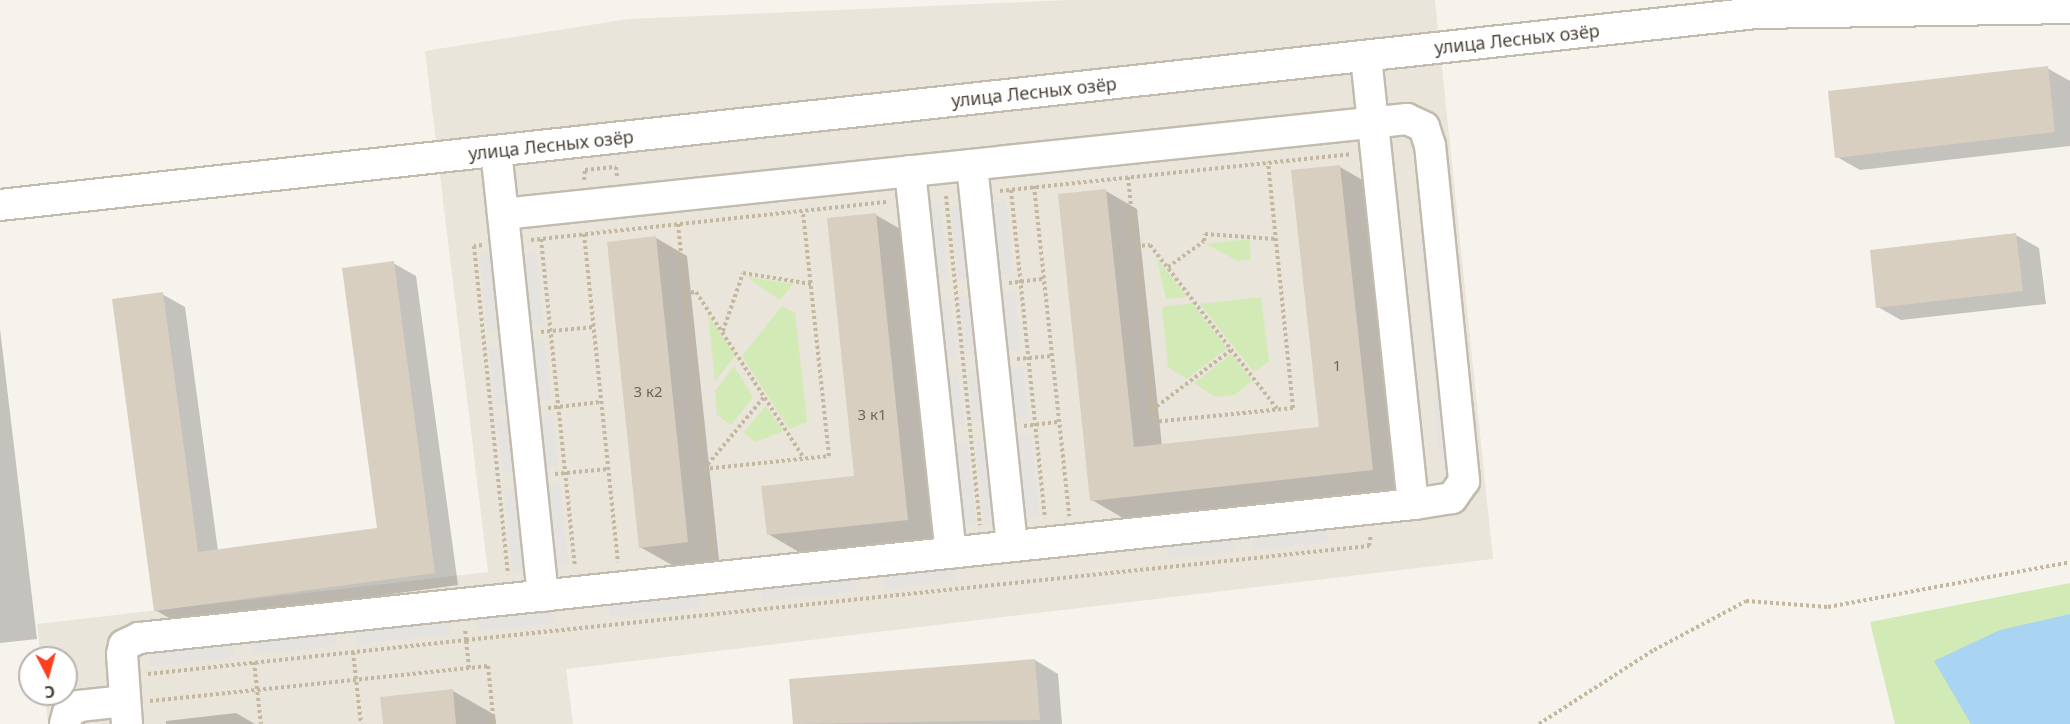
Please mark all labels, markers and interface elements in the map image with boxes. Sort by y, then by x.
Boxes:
street label: улица Лесных озёр [1433,20,1601,58]
street label: улица Лесных озёр [950,73,1118,111]
street label: улица Лесных озёр [467,126,635,164]
house number: 1 [1333,357,1341,375]
house number: 3 к2 [633,383,663,401]
house number: 3 к1 [857,406,887,424]
north arrow [18,646,78,706]
text: С [43,680,56,703]

